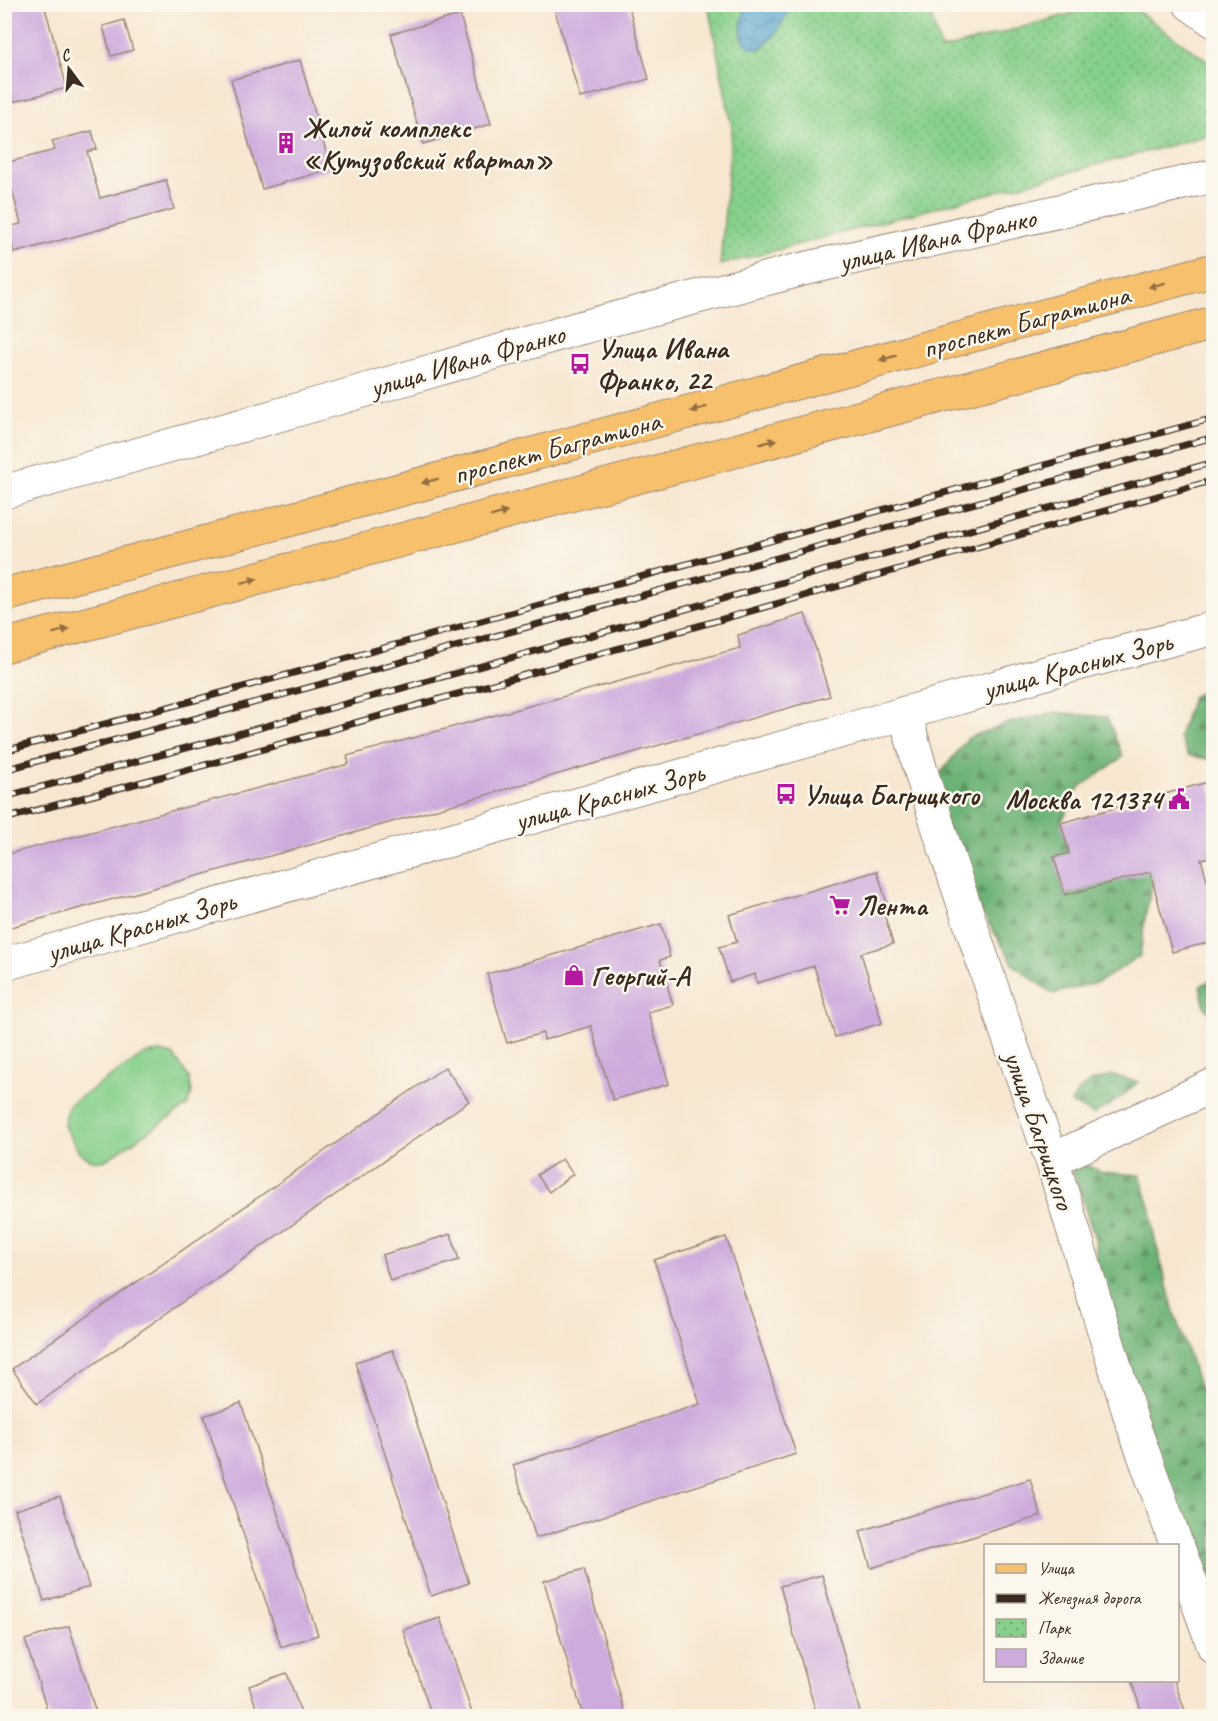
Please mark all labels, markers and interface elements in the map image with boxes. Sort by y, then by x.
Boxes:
north arrow [39,39,99,99]
text: С [59,44,74,66]
place label: Жилой комплекс «Кутузовский квартал» [303,110,553,178]
building icon: Жилой комплекс «Кутузовский квартал» [274,131,298,155]
street label: улица Ивана Франко [833,199,1041,280]
street label: проспект Багратиона [919,277,1135,366]
one-way arrow [1148,281,1166,291]
street label: улица Ивана Франко [364,315,570,406]
place label: Улица Ивана Франко, 22 [597,331,730,398]
bus stop icon: Улица Ивана Франко, 22 [568,352,592,376]
one-way arrow [879,354,897,363]
street label: проспект Багратиона [450,403,666,492]
one-way arrow [690,405,708,414]
one-way arrow [759,437,777,446]
one-way arrow [421,477,439,487]
one-way arrow [490,509,508,518]
one-way arrow [241,576,259,585]
street label: улица Красных Зорь [977,623,1178,708]
one-way arrow [52,626,70,636]
street label: улица Красных Зорь [509,754,710,839]
place label: Улица Багрицкого [803,777,981,812]
bus stop icon: Улица Багрицкого [774,782,798,806]
place label: Москва 121374 [1006,782,1165,817]
public building icon: Москва 121374 [1167,787,1191,811]
street label: улица Красных Зорь [41,882,241,971]
place label: Лента [857,888,929,923]
supermarket icon: Лента [828,893,852,917]
place label: Георгий-А [591,958,691,993]
shop icon: Георгий-А [562,963,586,987]
street label: улица Багрицкого [995,1045,1084,1216]
legend [984,1544,1179,1682]
text: Улица [1038,1557,1075,1579]
text: Железная дорога [1038,1587,1142,1610]
text: Парк [1038,1617,1072,1639]
text: Здание [1038,1647,1084,1669]

